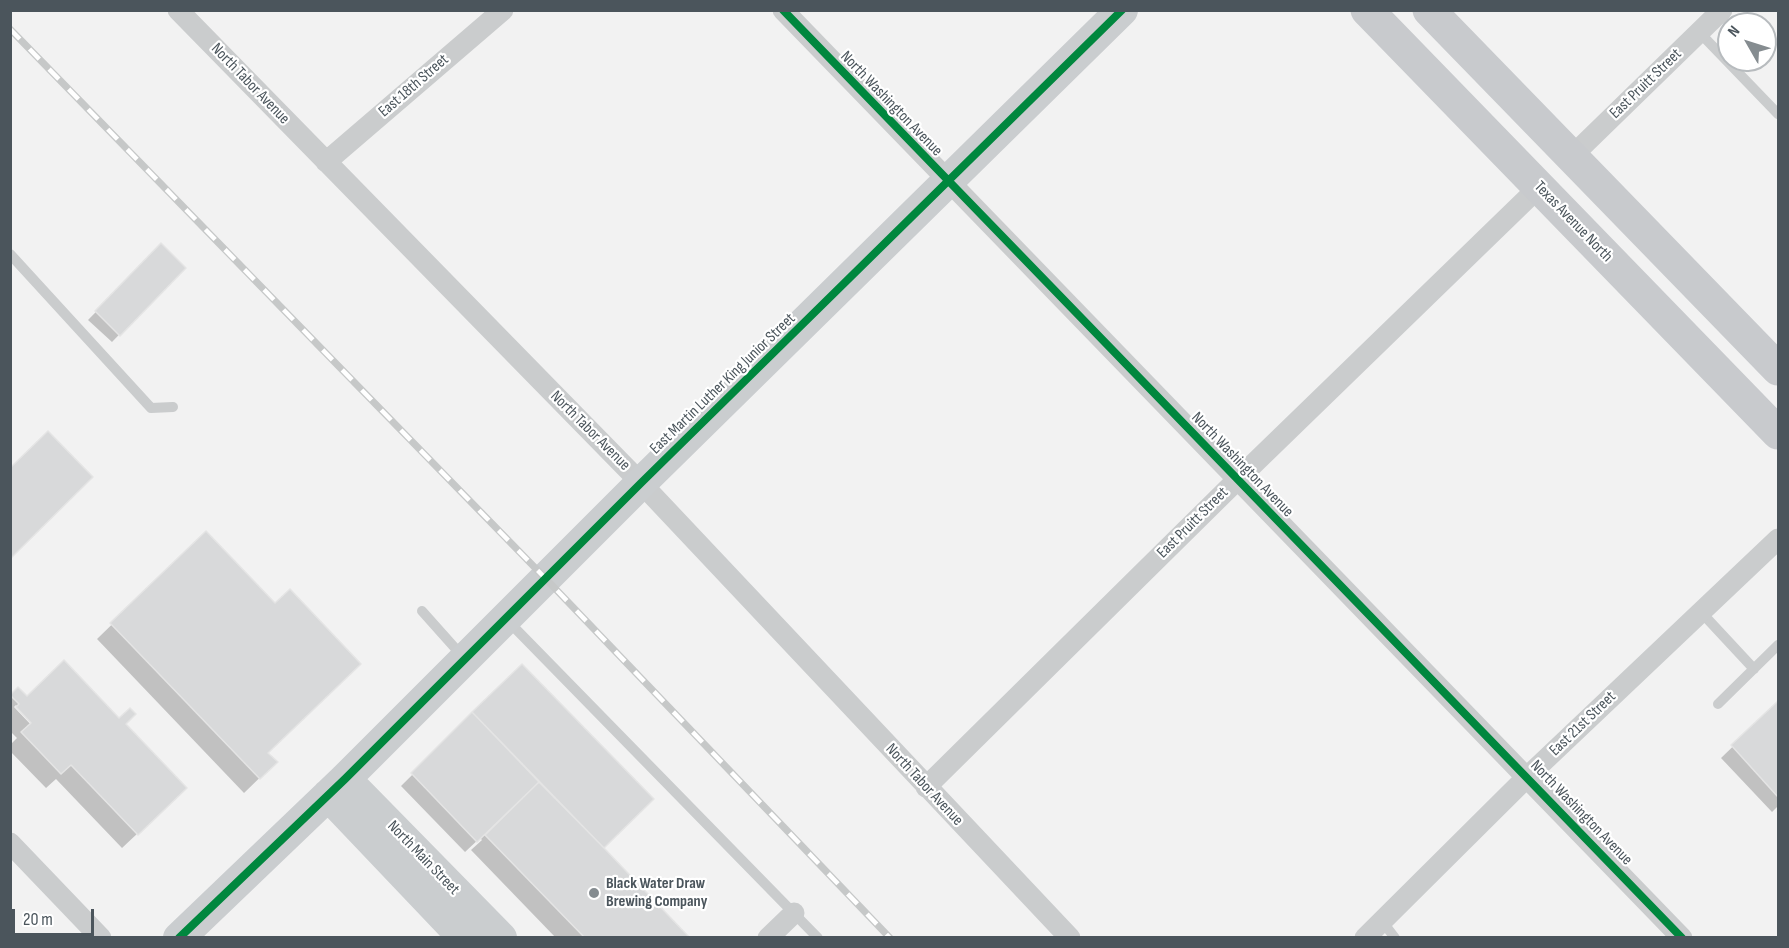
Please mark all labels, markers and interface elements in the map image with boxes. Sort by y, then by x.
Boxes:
north arrow [1717,12,1777,72]
text: N [1724,22,1744,41]
street label: North Tabor Avenue [207,40,293,128]
street label: East Pruitt Street [1606,45,1686,123]
street label: North Washington Avenue [836,47,946,161]
street label: East 18th Street [375,50,453,122]
street label: Texas Avenue North [1530,178,1616,266]
street label: East Martin Luther King Junior Street [646,309,800,459]
street label: North Tabor Avenue [546,387,634,475]
street label: North Washington Avenue [1187,408,1297,522]
street label: East Pruitt Street [1153,483,1233,563]
street label: East 21st Street [1546,688,1620,760]
street label: North Tabor Avenue [881,740,967,830]
street label: North Washington Avenue [1526,756,1636,870]
street label: North Main Street [383,817,463,899]
place label: Black Water Draw Brewing Company [606,874,707,912]
marker: Black Water Draw Brewing Company [587,886,601,900]
scale bar [15,897,98,935]
text: 20 m [23,909,53,930]

